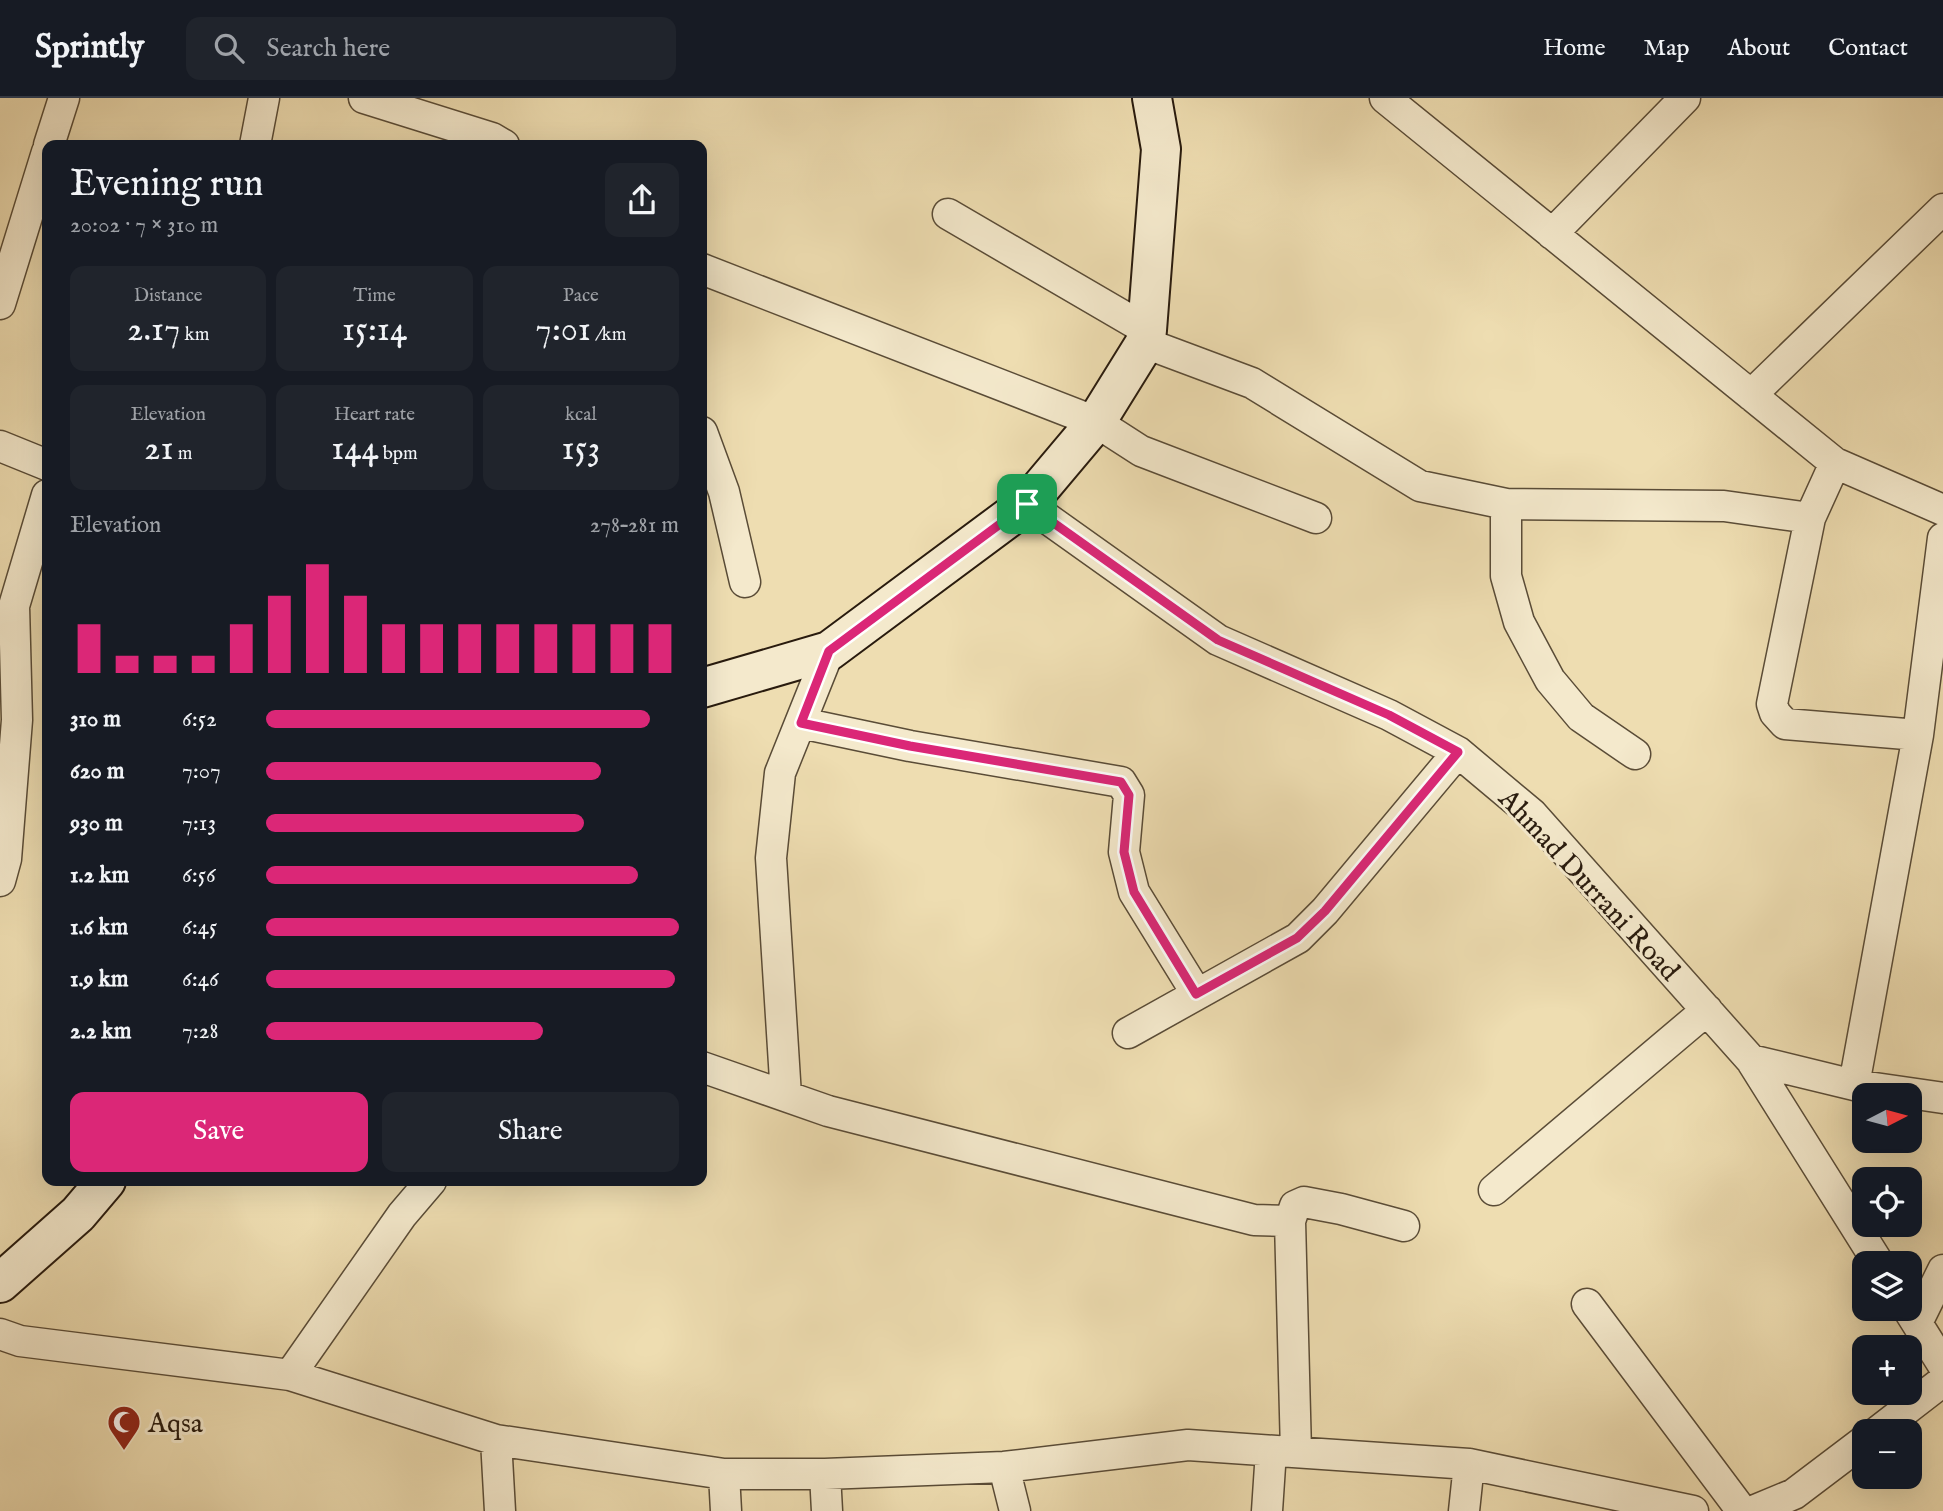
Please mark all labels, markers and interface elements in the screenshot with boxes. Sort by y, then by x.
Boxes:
search box [186,17,676,80]
text: Sprintly [35,27,144,69]
icon: search [210,29,248,67]
text: Search here [266,32,390,65]
text: Home [1543,33,1606,64]
text: Map [1644,33,1690,64]
text: About [1728,33,1790,64]
text: Contact [1828,33,1908,64]
text: Evening run [70,161,264,209]
button: share [605,163,679,237]
text: 20:02 · 7 × 310 m [70,211,218,240]
text: Distance [134,284,203,308]
text: Time [353,284,396,308]
text: Pace [563,284,599,308]
text: 2.17 [127,308,180,353]
text: 15:14 [342,308,407,353]
text: 7:01 [535,308,591,353]
text: km [180,323,209,347]
text: /km [591,323,626,347]
text: Elevation [130,403,206,427]
text: Heart rate [334,403,415,427]
text: kcal [565,403,597,427]
text: 21 [144,427,173,472]
text: 144 [331,427,379,472]
text: 153 [561,427,600,472]
text: m [173,442,192,466]
text: bpm [379,442,418,466]
pin [997,474,1057,534]
icon: arrive [1008,485,1046,523]
text: Elevation [70,511,161,540]
text: 278–281 m [590,511,679,540]
text: 310 m [70,705,121,734]
text: 6:52 [182,705,217,734]
text: 620 m [70,757,125,786]
text: 7:07 [182,757,221,786]
street label: Ahmad Durrani Road [1489,782,1686,989]
text: 930 m [70,809,123,838]
text: 7:13 [182,809,216,838]
text: 1.2 km [70,861,129,890]
text: 6:56 [182,861,216,890]
text: 1.6 km [70,913,128,942]
text: 6:45 [182,913,217,942]
text: 1.9 km [70,965,129,994]
text: 6:46 [182,965,219,994]
text: 2.2 km [70,1017,132,1046]
text: 7:28 [182,1017,219,1046]
north arrow [1852,1083,1922,1153]
map controls [1852,1083,1922,1489]
button: Save [70,1092,368,1172]
button: Share [382,1092,679,1172]
button: locate [1852,1167,1922,1237]
button: layers [1852,1251,1922,1321]
button: + [1852,1335,1922,1405]
mosque icon: Aqsa [105,1403,143,1452]
place label: Aqsa [147,1407,204,1442]
button: − [1852,1419,1922,1489]

